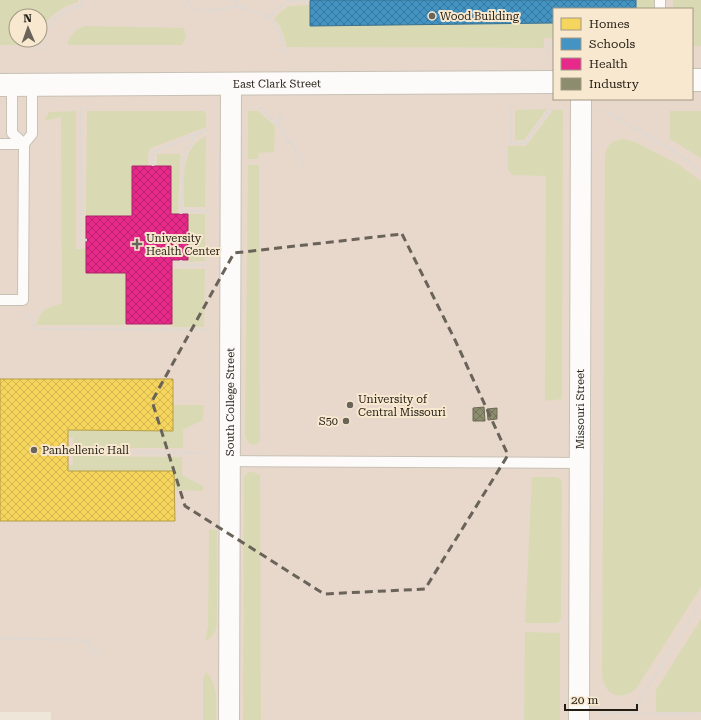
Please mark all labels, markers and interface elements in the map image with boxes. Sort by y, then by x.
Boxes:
north arrow [8,8,48,48]
legend [553,8,693,100]
place label: Wood Building [440,10,520,23]
marker: Wood Building [427,11,437,21]
text: N [23,12,33,25]
text: Homes [589,17,630,31]
text: Schools [589,37,636,51]
text: Health [589,57,628,71]
street label: East Clark Street [233,77,321,90]
text: Industry [589,77,640,91]
place label: University Health Center [146,232,220,258]
marker: University Health Center [131,238,143,250]
street label: South College Street [223,348,237,456]
street label: Missouri Street [573,369,587,449]
place label: University of Central Missouri [358,393,446,419]
marker: University of Central Missouri [345,400,355,410]
place label: S50 [319,415,338,428]
marker: S50 [341,416,351,426]
place label: Panhellenic Hall [42,444,129,457]
marker: Panhellenic Hall [29,445,39,455]
scale bar [565,686,637,712]
text: 20 m [571,693,598,707]

